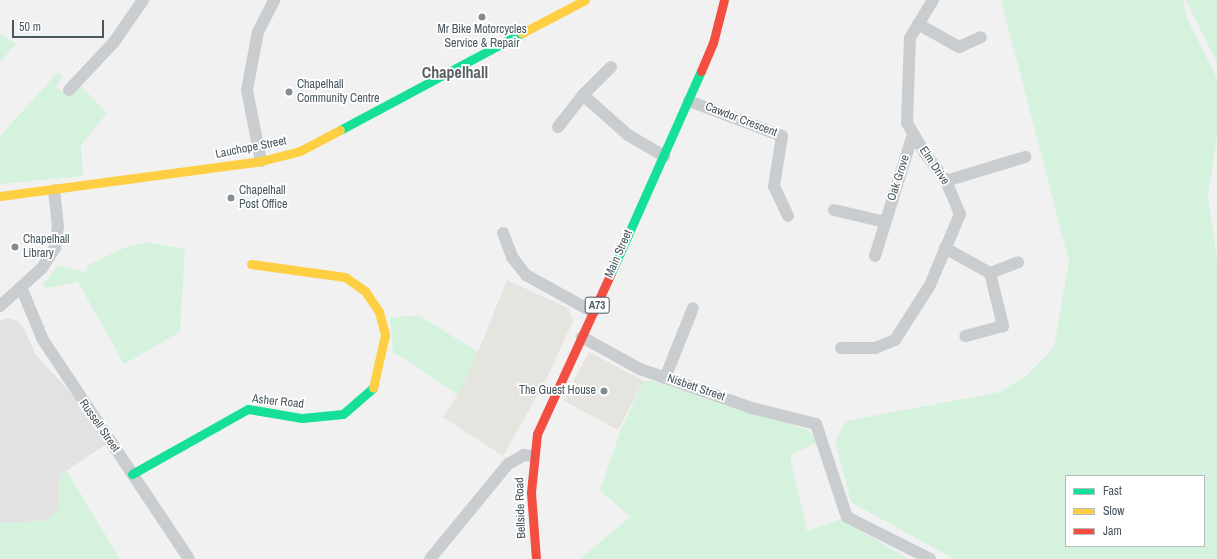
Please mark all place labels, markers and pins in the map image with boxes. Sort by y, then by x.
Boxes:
marker: Mr Bike Motorcycles Service & Repair [477,12,487,22]
place label: Mr Bike Motorcycles Service & Repair [437,23,527,51]
place label: Chapelhall Community Centre [297,78,380,106]
marker: Chapelhall Community Centre [284,87,294,97]
place label: Chapelhall Post Office [239,184,288,212]
marker: Chapelhall Post Office [226,193,236,203]
place label: Chapelhall Library [23,233,69,261]
marker: Chapelhall Library [10,242,20,252]
place label: The Guest House [519,384,596,398]
marker: The Guest House [599,386,609,396]

